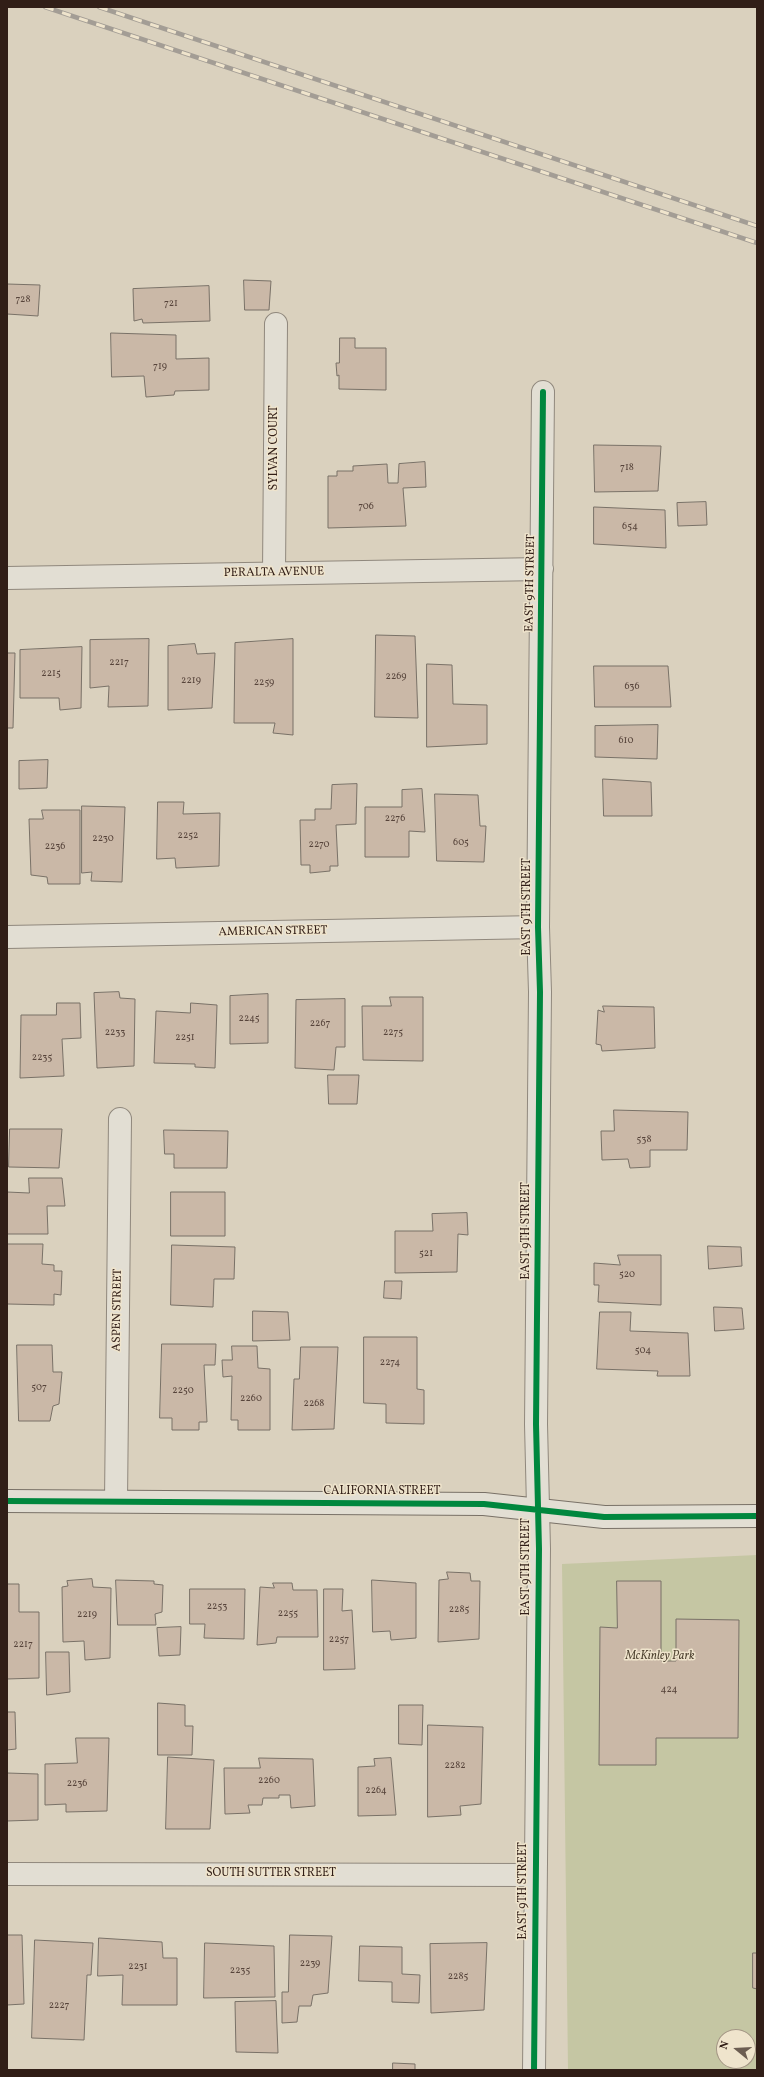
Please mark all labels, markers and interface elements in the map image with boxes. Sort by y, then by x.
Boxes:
house number: 728 [15,294,31,306]
house number: 721 [164,298,178,310]
house number: 719 [153,361,167,373]
street label: SYLVAN COURT [268,406,282,490]
house number: 718 [620,462,634,474]
house number: 706 [358,501,374,513]
house number: 654 [622,521,638,533]
street label: EAST 9TH STREET [523,534,539,632]
street label: PERALTA AVENUE [224,565,324,581]
house number: 2217 [109,657,129,669]
house number: 2215 [41,668,61,680]
house number: 2269 [386,671,406,683]
house number: 2219 [181,675,201,687]
house number: 2259 [254,677,274,689]
house number: 636 [624,681,640,693]
house number: 610 [619,735,633,747]
house number: 2276 [385,813,405,825]
house number: 2252 [178,830,198,842]
house number: 2230 [92,833,114,845]
house number: 605 [453,837,469,849]
house number: 2270 [309,839,329,851]
house number: 2236 [45,841,65,853]
street label: EAST 9TH STREET [521,858,535,956]
street label: AMERICAN STREET [218,924,328,940]
house number: 2245 [239,1013,259,1025]
house number: 2267 [310,1018,330,1030]
house number: 2233 [105,1027,125,1039]
house number: 2275 [383,1027,403,1039]
house number: 2251 [175,1032,195,1044]
house number: 2235 [32,1052,52,1064]
house number: 538 [636,1134,652,1146]
street label: EAST 9TH STREET [520,1182,534,1280]
house number: 521 [419,1248,433,1260]
street label: ASPEN STREET [110,1268,126,1352]
house number: 520 [619,1269,635,1281]
house number: 504 [635,1345,651,1357]
house number: 2274 [380,1357,400,1369]
house number: 507 [31,1382,47,1394]
house number: 2250 [172,1385,194,1397]
house number: 2260 [240,1393,262,1405]
house number: 2268 [304,1398,324,1410]
street label: CALIFORNIA STREET [324,1485,440,1499]
street label: EAST 9TH STREET [520,1518,534,1616]
house number: 2253 [207,1601,227,1613]
house number: 2285 [449,1604,469,1616]
house number: 2255 [278,1608,298,1620]
house number: 2219 [77,1609,97,1621]
house number: 2257 [329,1634,349,1646]
house number: 2217 [13,1639,33,1651]
park label: McKinley Park [625,1650,695,1664]
house number: 424 [660,1684,678,1696]
house number: 2282 [444,1760,466,1772]
house number: 2260 [258,1775,280,1787]
house number: 2236 [67,1778,87,1790]
house number: 2264 [365,1785,387,1797]
street label: EAST 9TH STREET [517,1842,531,1940]
street label: SOUTH SUTTER STREET [206,1867,336,1881]
house number: 2239 [300,1958,320,1970]
house number: 2231 [128,1961,148,1973]
house number: 2235 [230,1965,250,1977]
house number: 2285 [448,1971,468,1983]
house number: 2227 [49,2000,69,2012]
north arrow [716,2029,756,2069]
text: N [717,2039,733,2052]

